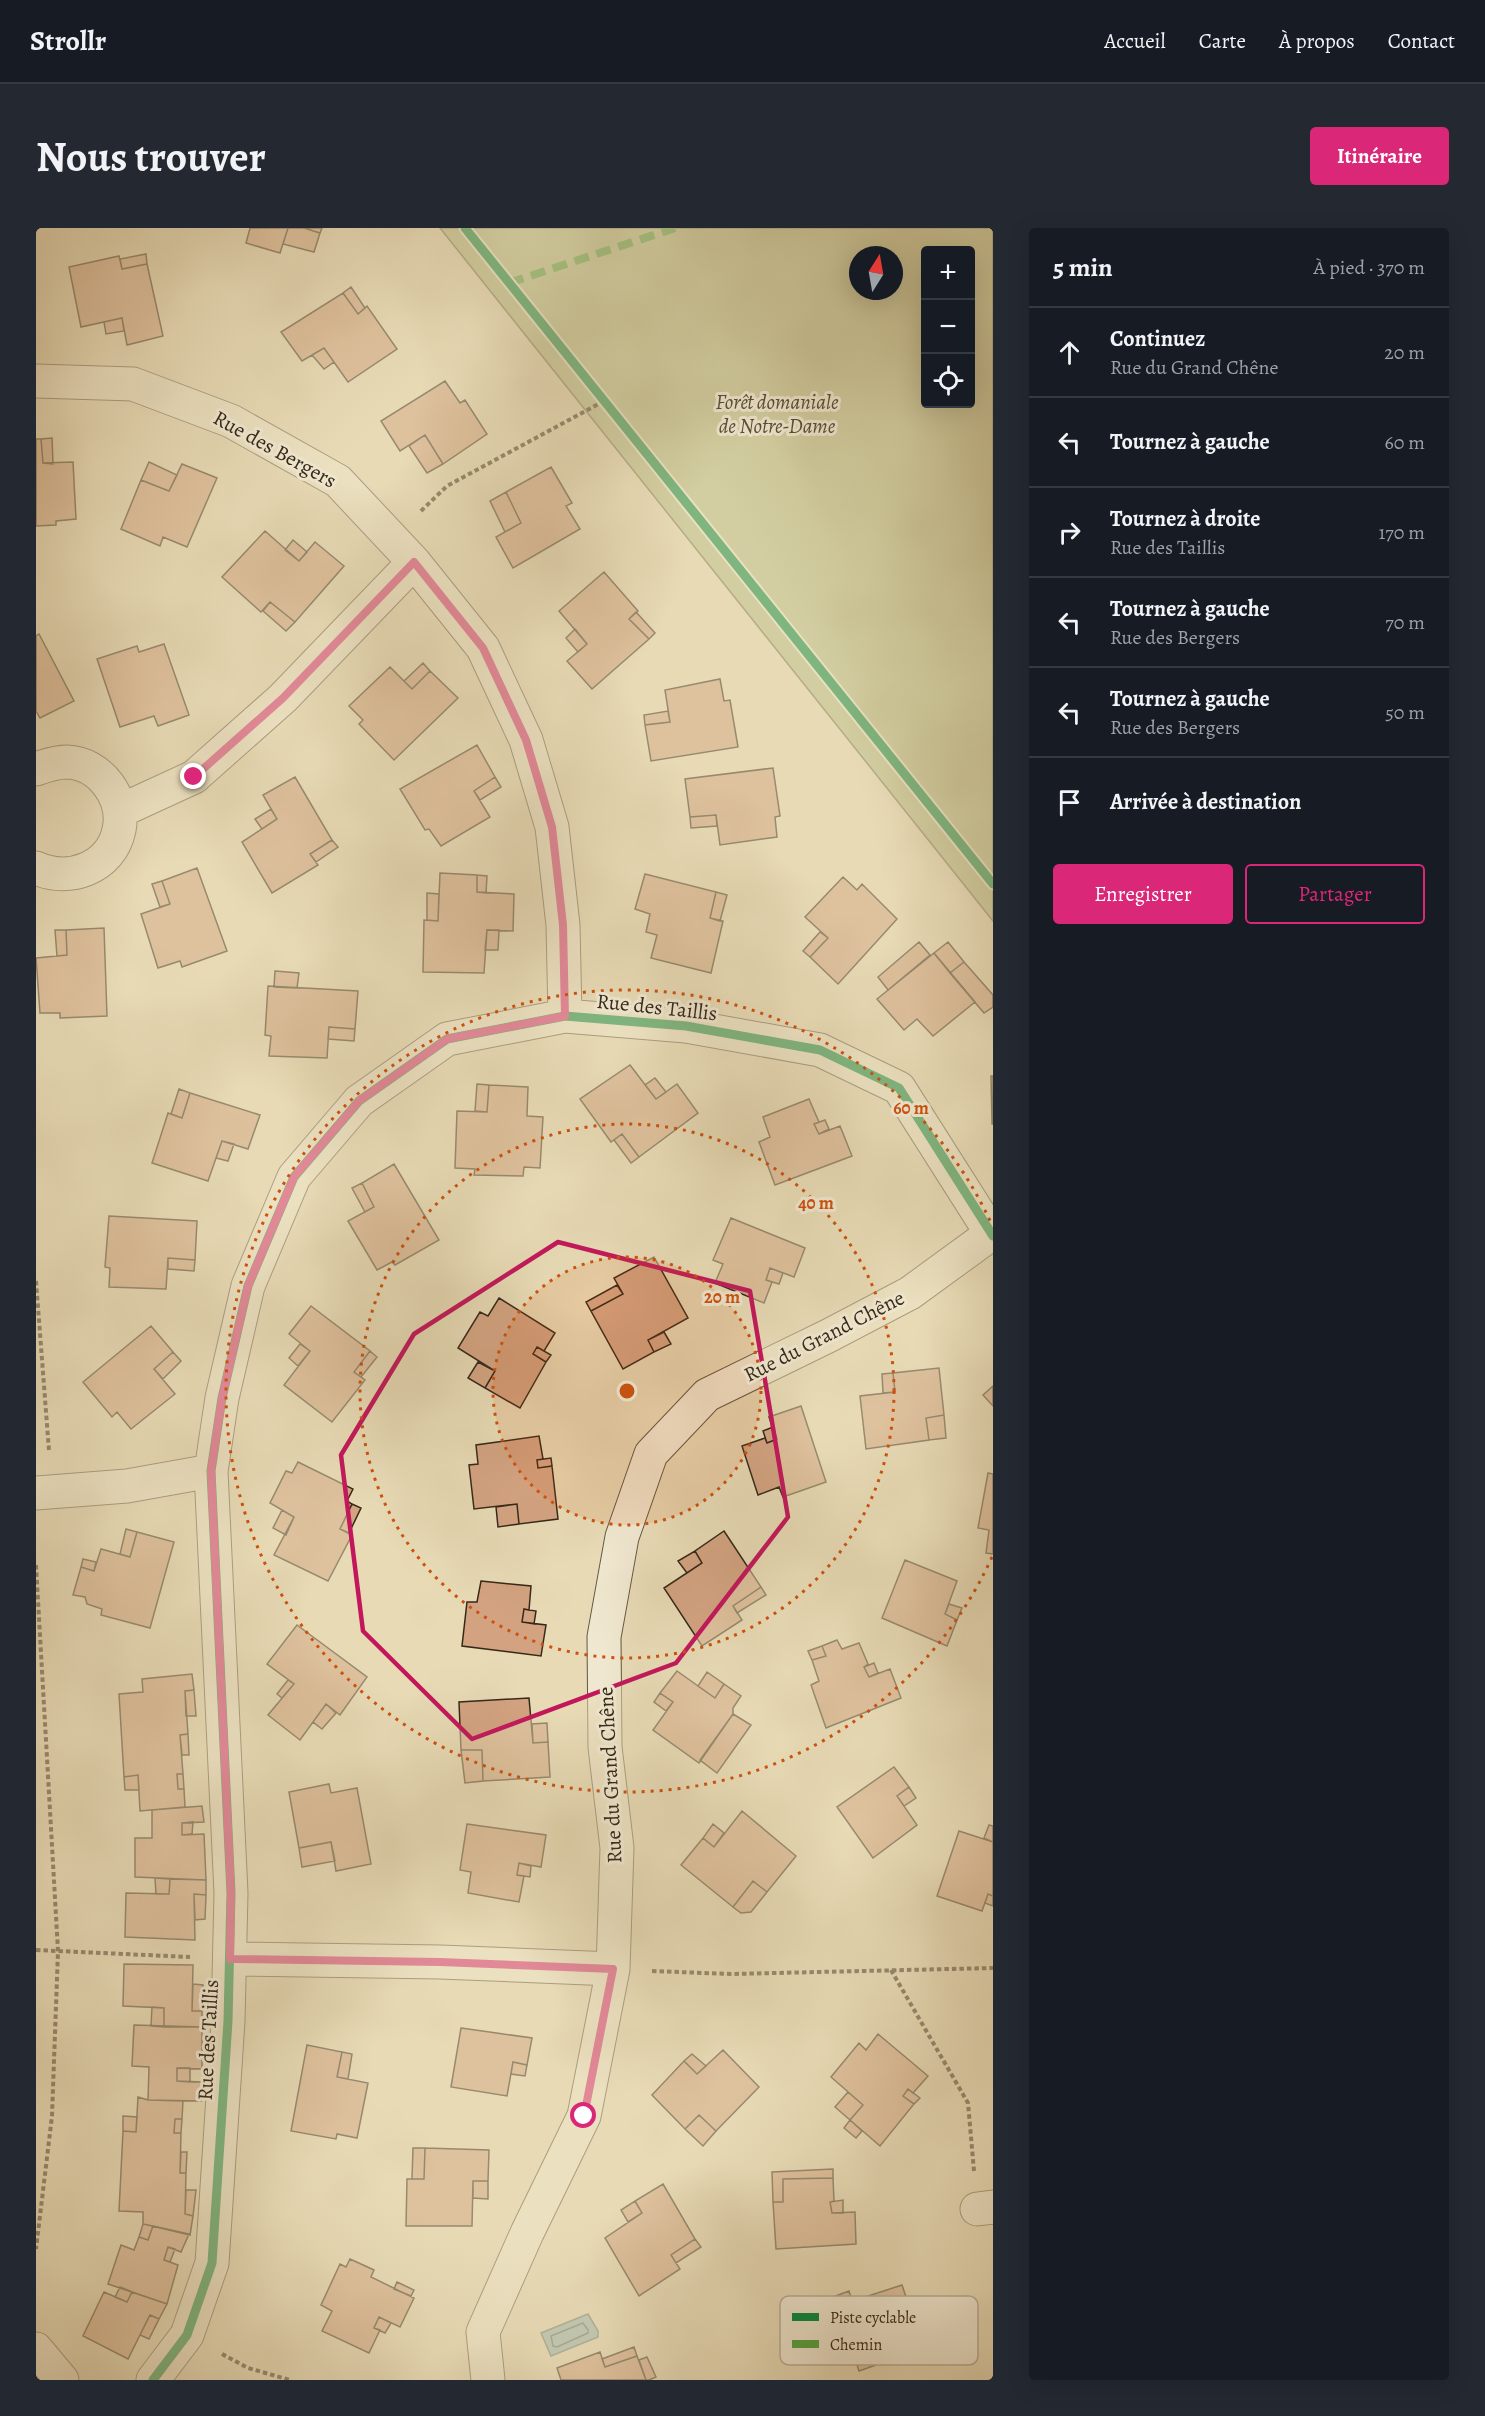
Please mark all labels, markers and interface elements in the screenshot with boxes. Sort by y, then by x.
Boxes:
text: Strollr [30,22,106,60]
text: Accueil [1104,27,1166,55]
text: Carte [1199,27,1246,55]
text: À propos [1279,27,1355,55]
text: Contact [1388,27,1455,55]
button: Itinéraire [1310,127,1449,185]
text: Nous trouver [36,128,266,185]
north arrow [849,246,903,300]
map controls [921,246,975,408]
button: + [921,246,975,300]
text: 5 min [1053,250,1113,285]
text: À pied · 370 m [1314,254,1425,281]
button: − [921,300,975,354]
text: Continuez [1110,324,1205,354]
icon: ahead [1053,336,1086,369]
text: 20 m [1384,339,1425,366]
button: locate [921,354,975,408]
text: Rue du Grand Chêne [1110,354,1278,381]
park label: Forêt domaniale de Notre-Dame [715,388,839,440]
street label: Rue des Bergers [208,404,342,494]
icon: left [1053,426,1086,459]
text: Tournez à gauche [1110,427,1270,457]
text: 60 m [1385,429,1425,456]
text: Tournez à droite [1110,504,1261,534]
icon: right [1053,516,1086,549]
text: 170 m [1379,519,1425,546]
text: Rue des Taillis [1110,534,1225,561]
text: Tournez à gauche [1110,594,1270,624]
icon: left [1053,606,1086,639]
text: 70 m [1385,609,1425,636]
text: Rue des Bergers [1110,624,1240,651]
text: Tournez à gauche [1110,684,1270,714]
icon: left [1053,696,1086,729]
text: 50 m [1385,699,1425,726]
text: Rue des Bergers [1110,714,1240,741]
route end [180,763,206,789]
icon: arrive [1053,786,1086,819]
text: Arrivée à destination [1110,787,1301,817]
button: Enregistrer [1053,864,1233,924]
button: Partager [1245,864,1425,924]
street label: Rue des Taillis [595,987,719,1027]
text: 60 m [893,1096,929,1120]
text: 40 m [798,1191,834,1215]
street label: Rue du Grand Chêne [739,1283,909,1389]
text: 20 m [704,1285,740,1309]
centre of rings [617,1381,637,1401]
street label: Rue du Grand Chêne [591,1686,629,1864]
street label: Rue des Taillis [191,1979,225,2101]
route start [570,2102,596,2128]
legend [780,2296,978,2365]
text: Piste cyclable [830,2307,916,2329]
text: Chemin [830,2334,883,2356]

